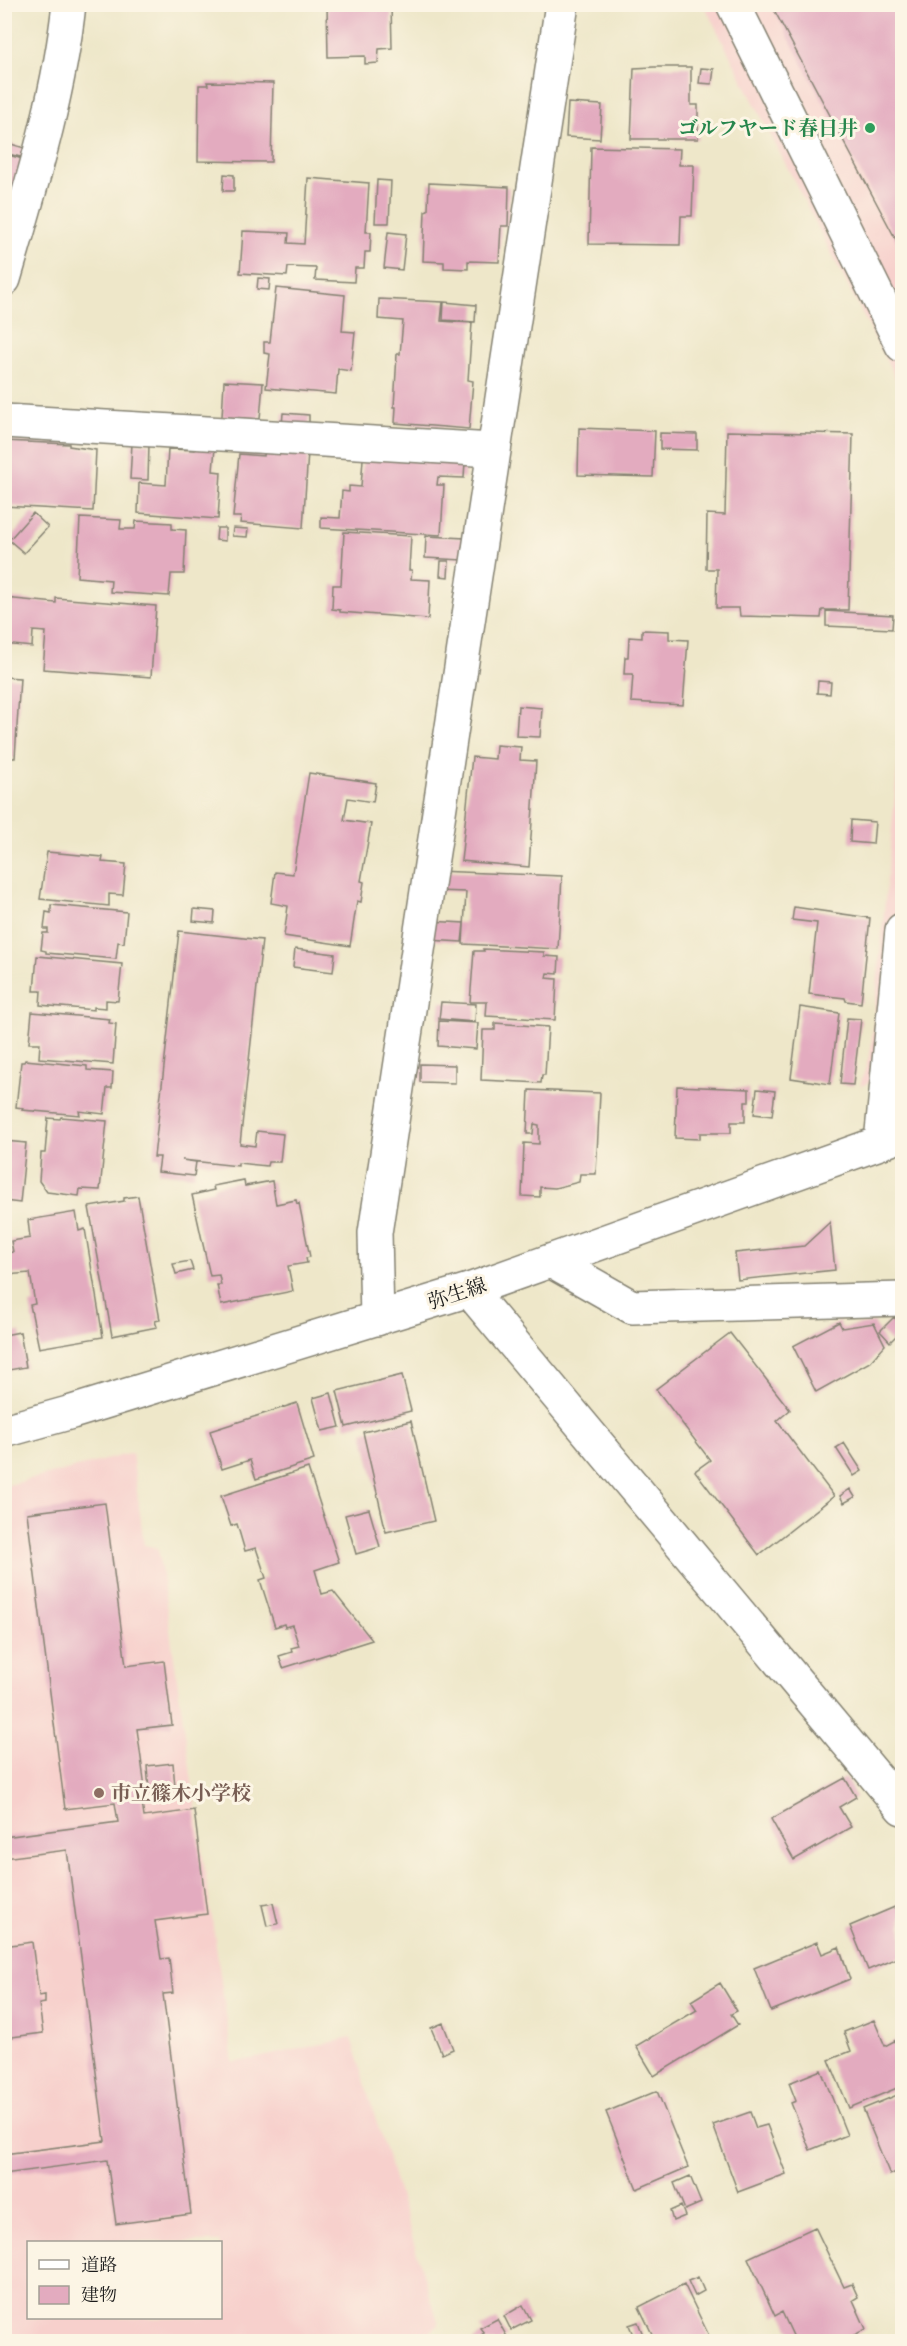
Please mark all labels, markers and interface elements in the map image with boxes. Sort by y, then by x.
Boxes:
place label: ゴルフヤード春日井 [678,116,858,141]
marker: ゴルフヤード春日井 [863,121,877,135]
street label: 弥生線 [425,1272,490,1315]
place label: 市立篠木小学校 [111,1781,251,1806]
marker: 市立篠木小学校 [92,1786,106,1800]
legend [27,2241,222,2319]
text: 道路 [81,2254,117,2277]
text: 建物 [81,2284,117,2307]

